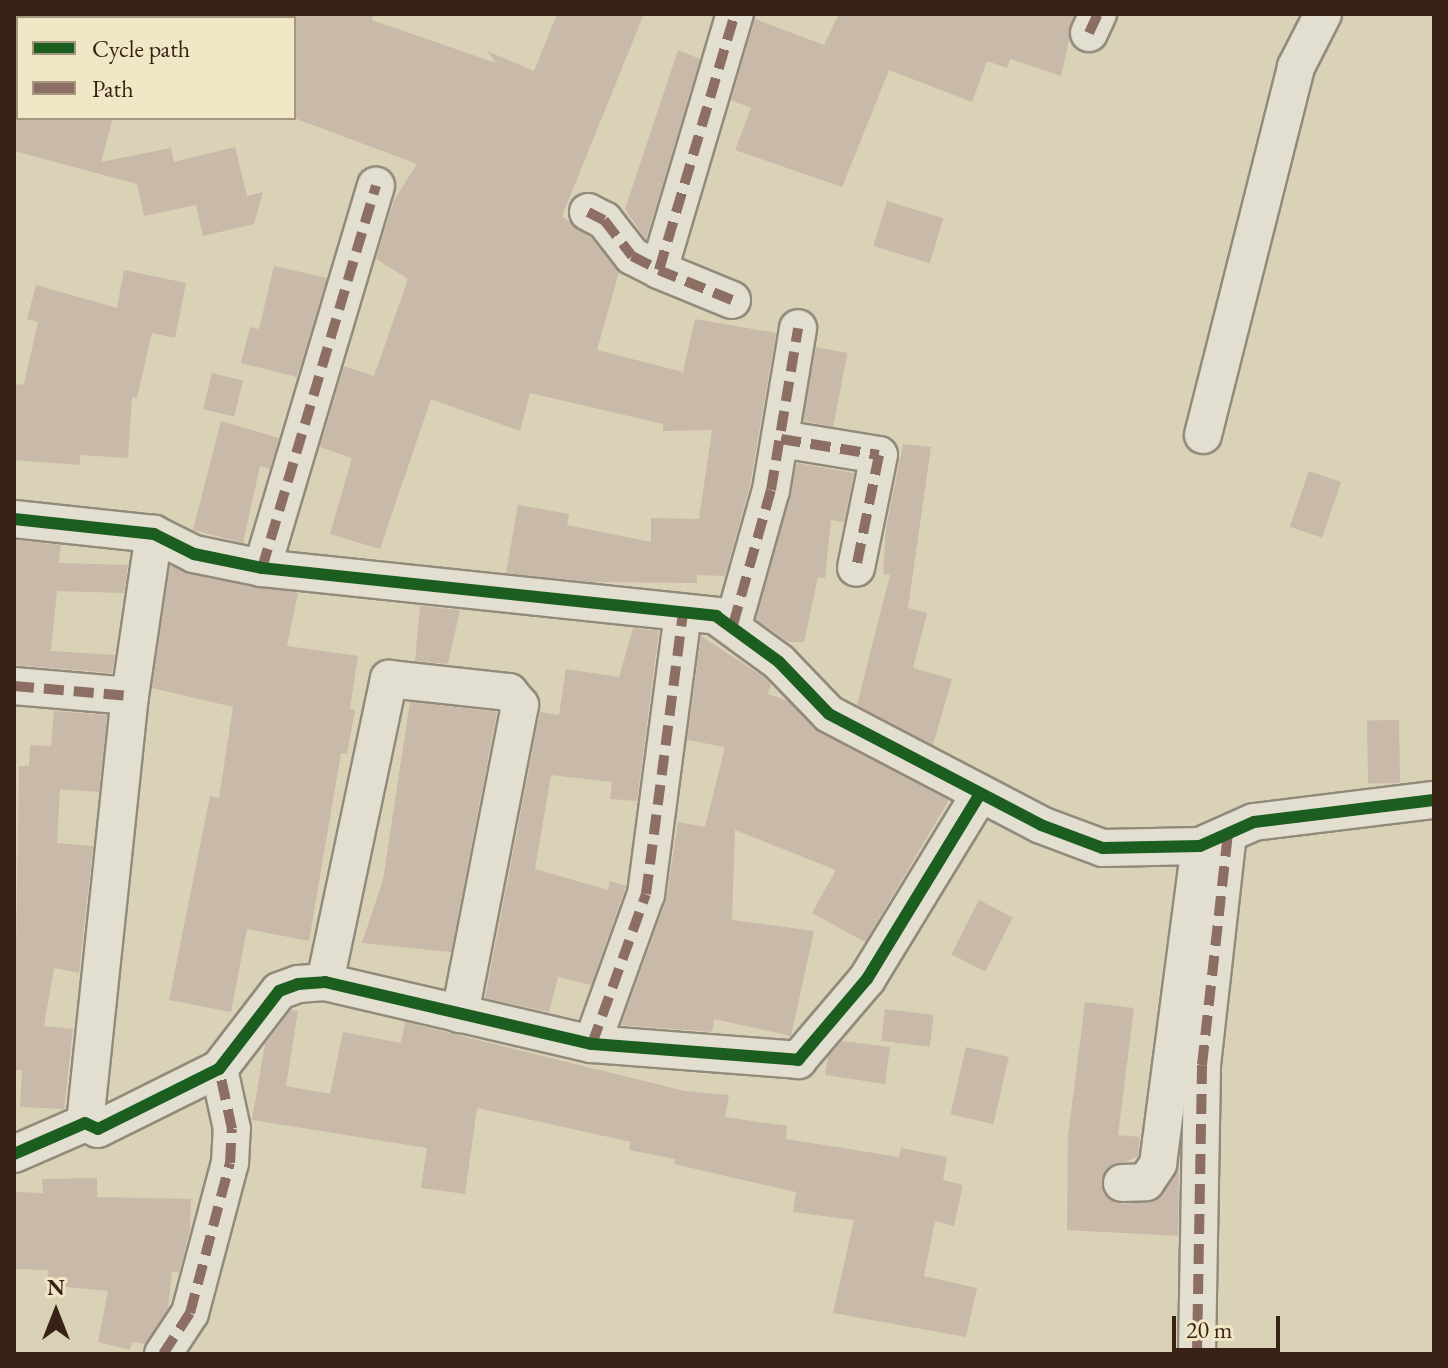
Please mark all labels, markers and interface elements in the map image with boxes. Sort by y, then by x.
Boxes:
legend [16,16,296,120]
text: Cycle path [92,33,190,64]
text: Path [92,73,134,104]
north arrow [16,1272,96,1352]
text: N [47,1273,65,1302]
scale bar [1176,1300,1284,1350]
text: 20 m [1186,1314,1233,1345]

